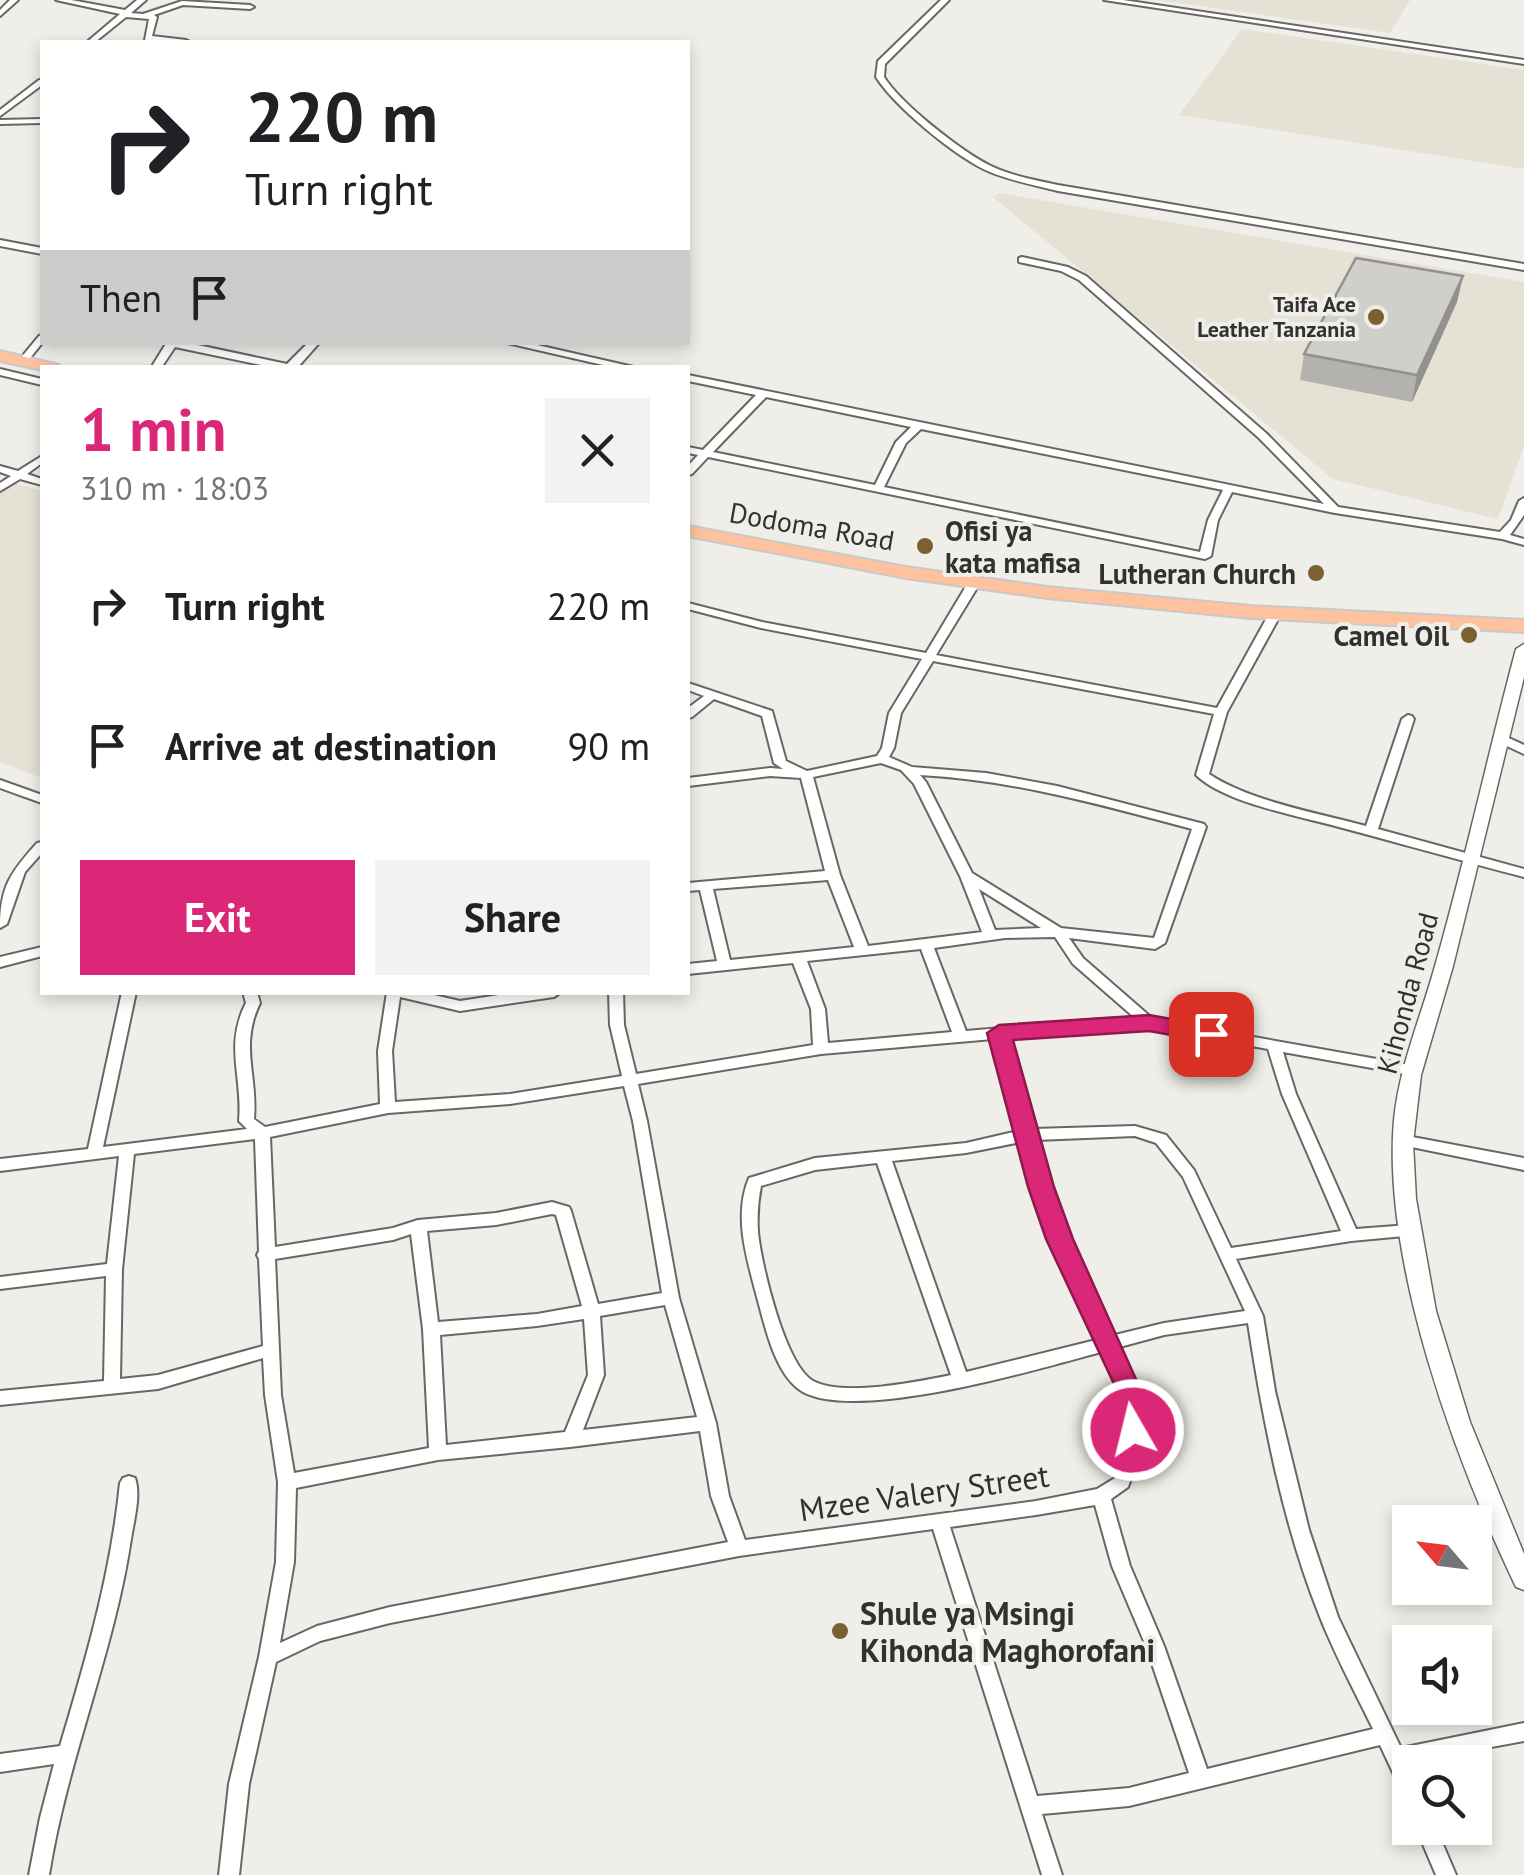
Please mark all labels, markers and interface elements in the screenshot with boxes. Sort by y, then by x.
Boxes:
text: 220 m [245,71,438,161]
icon: right [80,80,210,210]
text: Turn right [245,159,433,217]
icon: arrive [182,270,237,325]
text: Then [80,273,162,322]
place label: Taifa Ace Leather Tanzania [1197,290,1356,343]
marker: Taifa Ace Leather Tanzania [1365,306,1387,328]
text: 1 min [80,390,226,468]
button: close [545,398,650,503]
text: 310 m · 18:03 [80,467,269,509]
street label: Dodoma Road [727,493,897,559]
place label: Ofisi ya kata mafisa [945,512,1081,581]
marker: Ofisi ya kata mafisa [914,535,936,557]
place label: Lutheran Church [1098,555,1296,592]
marker: Lutheran Church [1305,562,1327,584]
icon: right [80,578,135,633]
text: Turn right [165,581,325,630]
text: 220 m [547,581,650,630]
place label: Camel Oil [1334,617,1450,654]
marker: Camel Oil [1458,624,1480,646]
icon: arrive [80,718,135,773]
text: Arrive at destination [165,721,497,770]
text: 90 m [568,721,650,770]
button: Exit [80,860,355,975]
button: Share [375,860,650,975]
street label: Kihonda Road [1368,908,1446,1078]
pin [1169,992,1254,1077]
icon: arrive [1184,1007,1239,1062]
position arrow [1081,1378,1185,1482]
street label: Mzee Valery Street [796,1454,1052,1530]
north arrow [1392,1505,1492,1605]
map controls [1392,1505,1492,1845]
place label: Shule ya Msingi Kihonda Maghorofani [860,1592,1155,1671]
marker: Shule ya Msingi Kihonda Maghorofani [829,1620,851,1642]
button: sound [1392,1625,1492,1725]
button: search [1392,1745,1492,1845]

